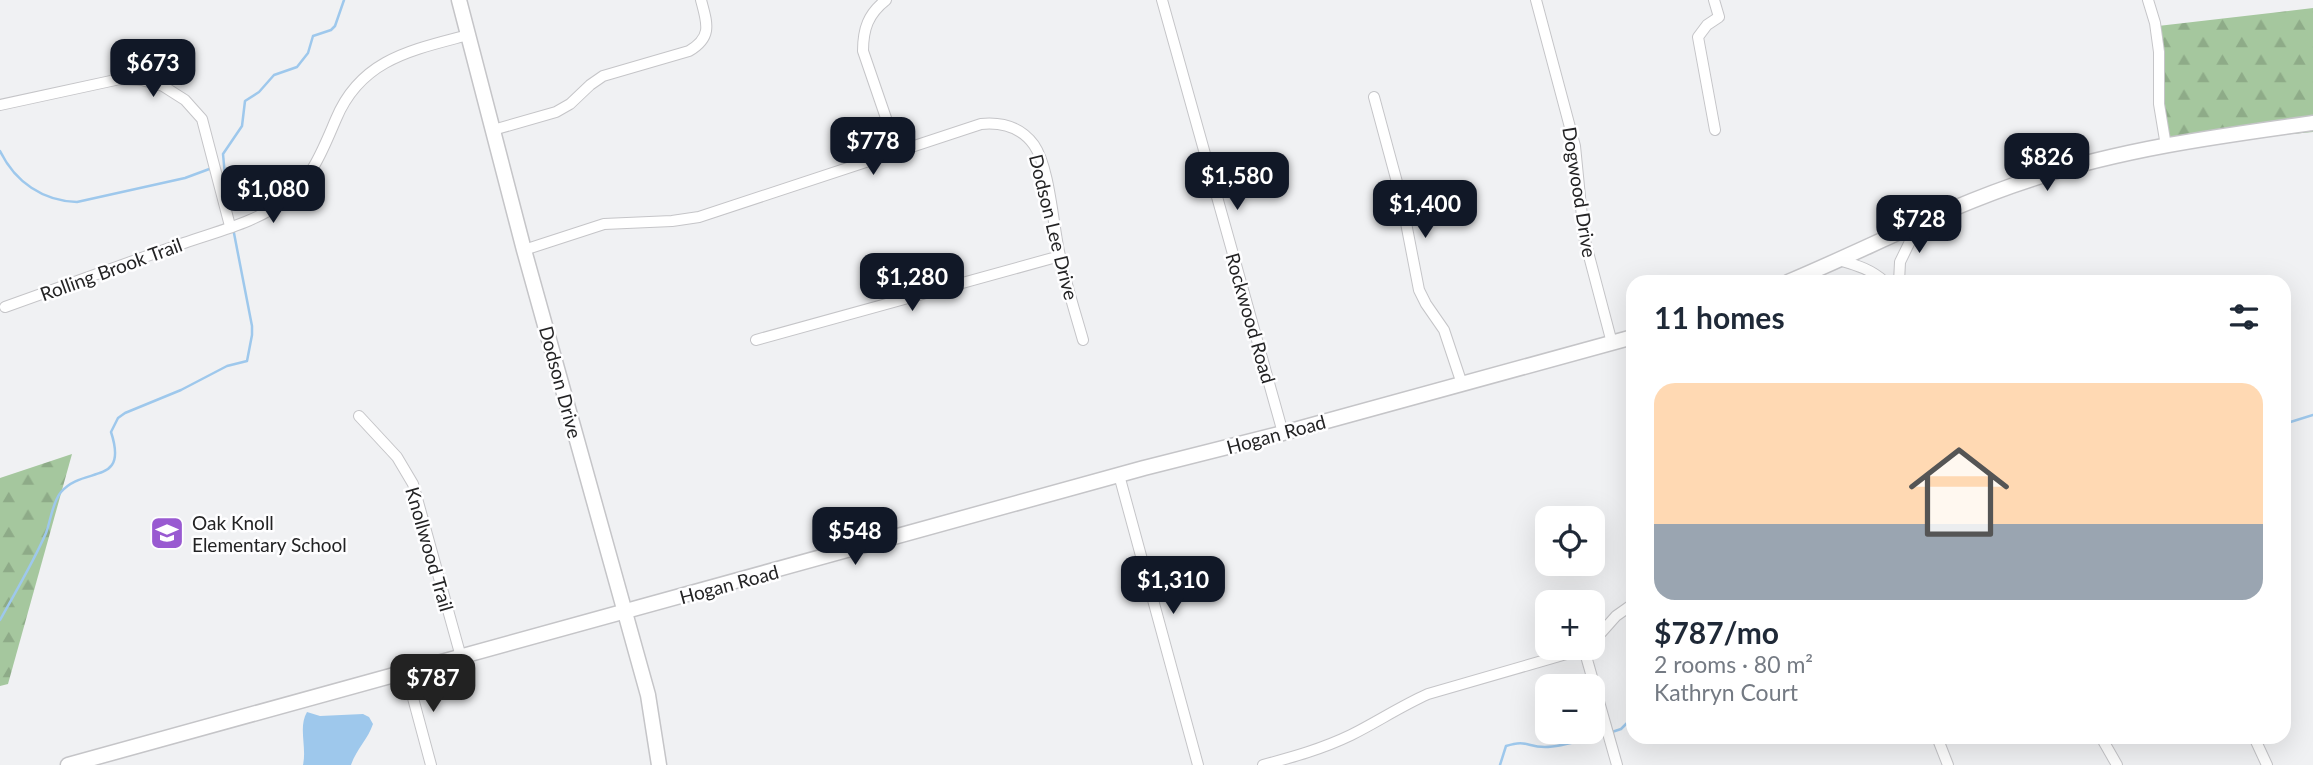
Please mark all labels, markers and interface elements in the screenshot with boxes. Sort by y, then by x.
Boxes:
pin: $673 [112,40,194,99]
text: $673 [126,48,180,76]
pin: $778 [832,118,914,177]
street label: Dogwood Drive [1558,125,1602,259]
text: $778 [846,126,900,154]
pin: $826 [2006,134,2088,193]
text: $826 [2020,142,2074,170]
street label: Dodson Lee Drive [1025,152,1083,302]
pin: $1,580 [1180,152,1294,212]
text: $1,580 [1201,161,1273,189]
pin: $1,080 [216,166,330,225]
text: $1,080 [237,174,309,202]
pin: $1,400 [1368,180,1482,240]
text: $1,400 [1389,189,1461,217]
pin: $728 [1878,196,1960,255]
text: $728 [1892,204,1946,232]
street label: Rolling Brook Trail [37,233,185,305]
street label: Rockwood Road [1221,250,1281,386]
pin: $1,280 [855,254,969,313]
text: $1,280 [876,262,948,290]
icon: filters [2225,298,2263,336]
text: 11 homes [1654,299,1785,335]
street label: Dodson Drive [535,323,587,441]
street label: Hogan Road [1224,410,1328,458]
icon: home [1896,429,2022,555]
street label: Knollwood Trail [401,484,459,614]
map controls [1535,506,1605,744]
button: locate [1535,506,1605,576]
pin: $548 [814,508,896,567]
place label: Oak Knoll Elementary School [192,511,347,556]
school or university icon: Oak Knoll Elementary School [148,514,186,552]
text: $548 [828,516,882,544]
pin: $1,310 [1116,556,1230,616]
street label: Hogan Road [677,560,781,608]
text: $1,310 [1137,565,1209,593]
button: + [1535,590,1605,660]
text: $787/mo [1654,614,1779,650]
text: 2 rooms · 80 m² [1654,650,1813,678]
pin: $787 [392,654,474,714]
text: $787 [406,663,460,691]
button: − [1535,674,1605,744]
text: Kathryn Court [1654,678,1798,706]

